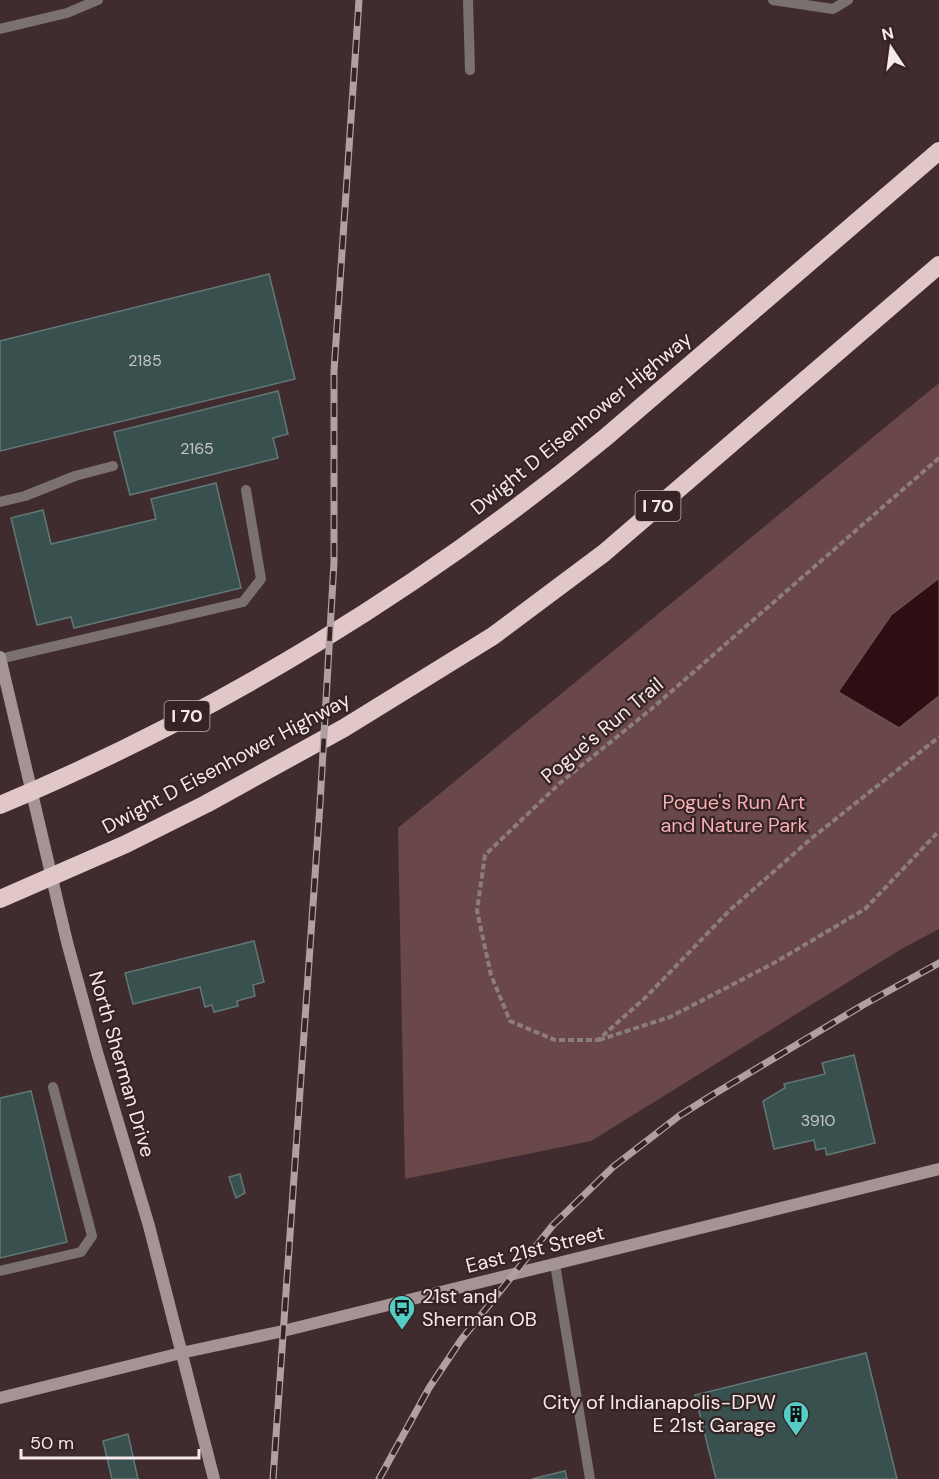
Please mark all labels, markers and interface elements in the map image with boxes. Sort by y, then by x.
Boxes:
north arrow [861,18,921,78]
text: N [880,22,896,45]
street label: Dwight D Eisenhower Highway [465,326,697,520]
house number: 2185 [128,350,162,371]
house number: 2165 [180,438,214,459]
road number: I 70 [636,491,680,521]
street label: Pogue's Run Trail [535,671,669,789]
street label: Dwight D Eisenhower Highway [97,686,355,840]
road number: I 70 [164,701,210,731]
park label: Pogue's Run Art and Nature Park [660,789,808,838]
street label: North Sherman Drive [83,968,161,1160]
house number: 3910 [801,1110,835,1131]
street label: East 21st Street [463,1219,607,1279]
place label: 21st and Sherman OB [422,1283,537,1332]
bus stop icon: 21st and Sherman OB [387,1293,417,1331]
place label: City of Indianapolis-DPW E 21st Garage [543,1389,776,1438]
building icon: City of Indianapolis-DPW E 21st Garage [781,1399,811,1437]
scale bar [21,1422,200,1460]
text: 50 m [30,1431,74,1455]

